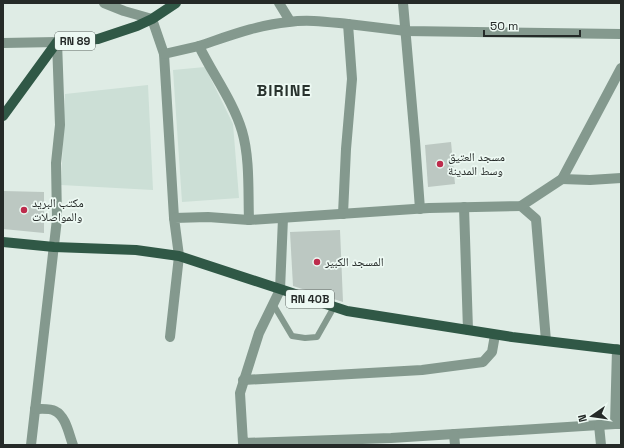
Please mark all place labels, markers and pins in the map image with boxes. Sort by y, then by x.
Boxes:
place label: مسجد العتيق وسط المدينة [448,149,505,179]
marker: مسجد العتيق وسط المدينة [435,159,445,169]
place label: مكتب البريد والمواصلات [32,195,84,225]
marker: مكتب البريد والمواصلات [19,205,29,215]
place label: المسجد الكبير [324,254,384,270]
marker: المسجد الكبير [312,257,322,267]

